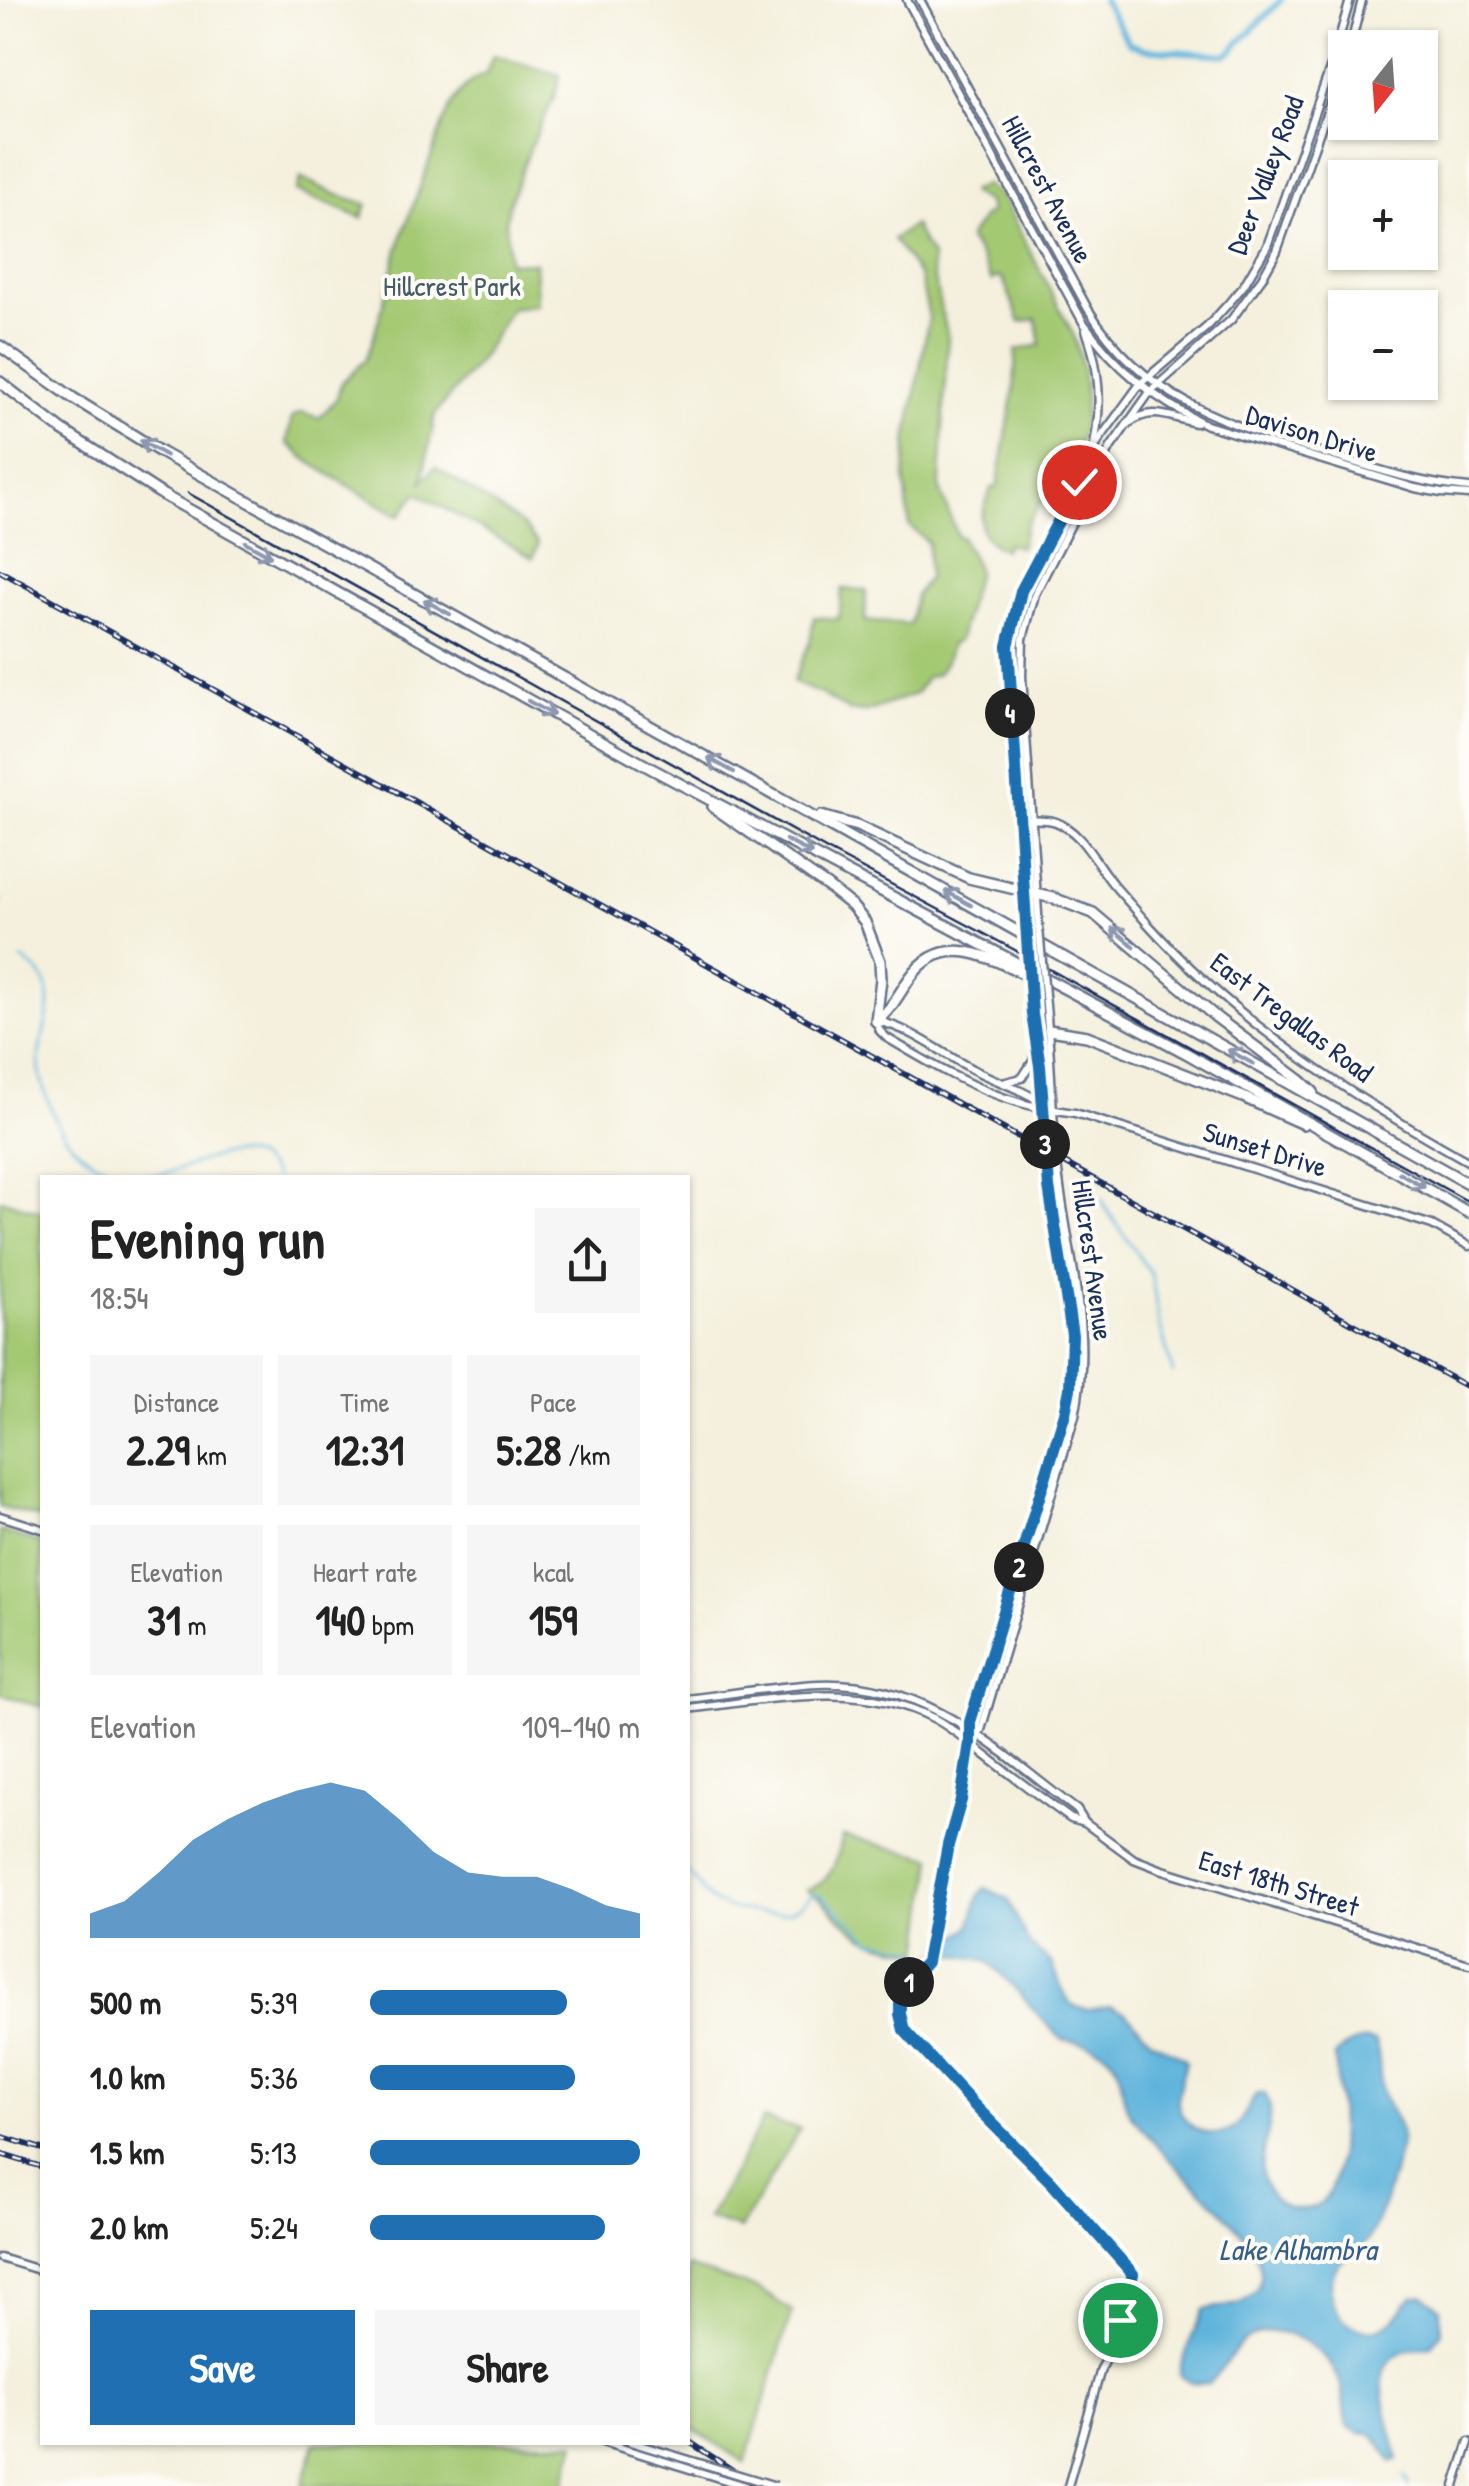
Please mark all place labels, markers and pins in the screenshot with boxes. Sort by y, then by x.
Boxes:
pin [1037,440,1122,525]
pin: 4 [985,688,1035,738]
pin: 3 [1020,1119,1070,1169]
pin: 2 [994,1542,1044,1592]
pin: 1 [884,1957,934,2007]
pin [1078,2278,1163,2363]

